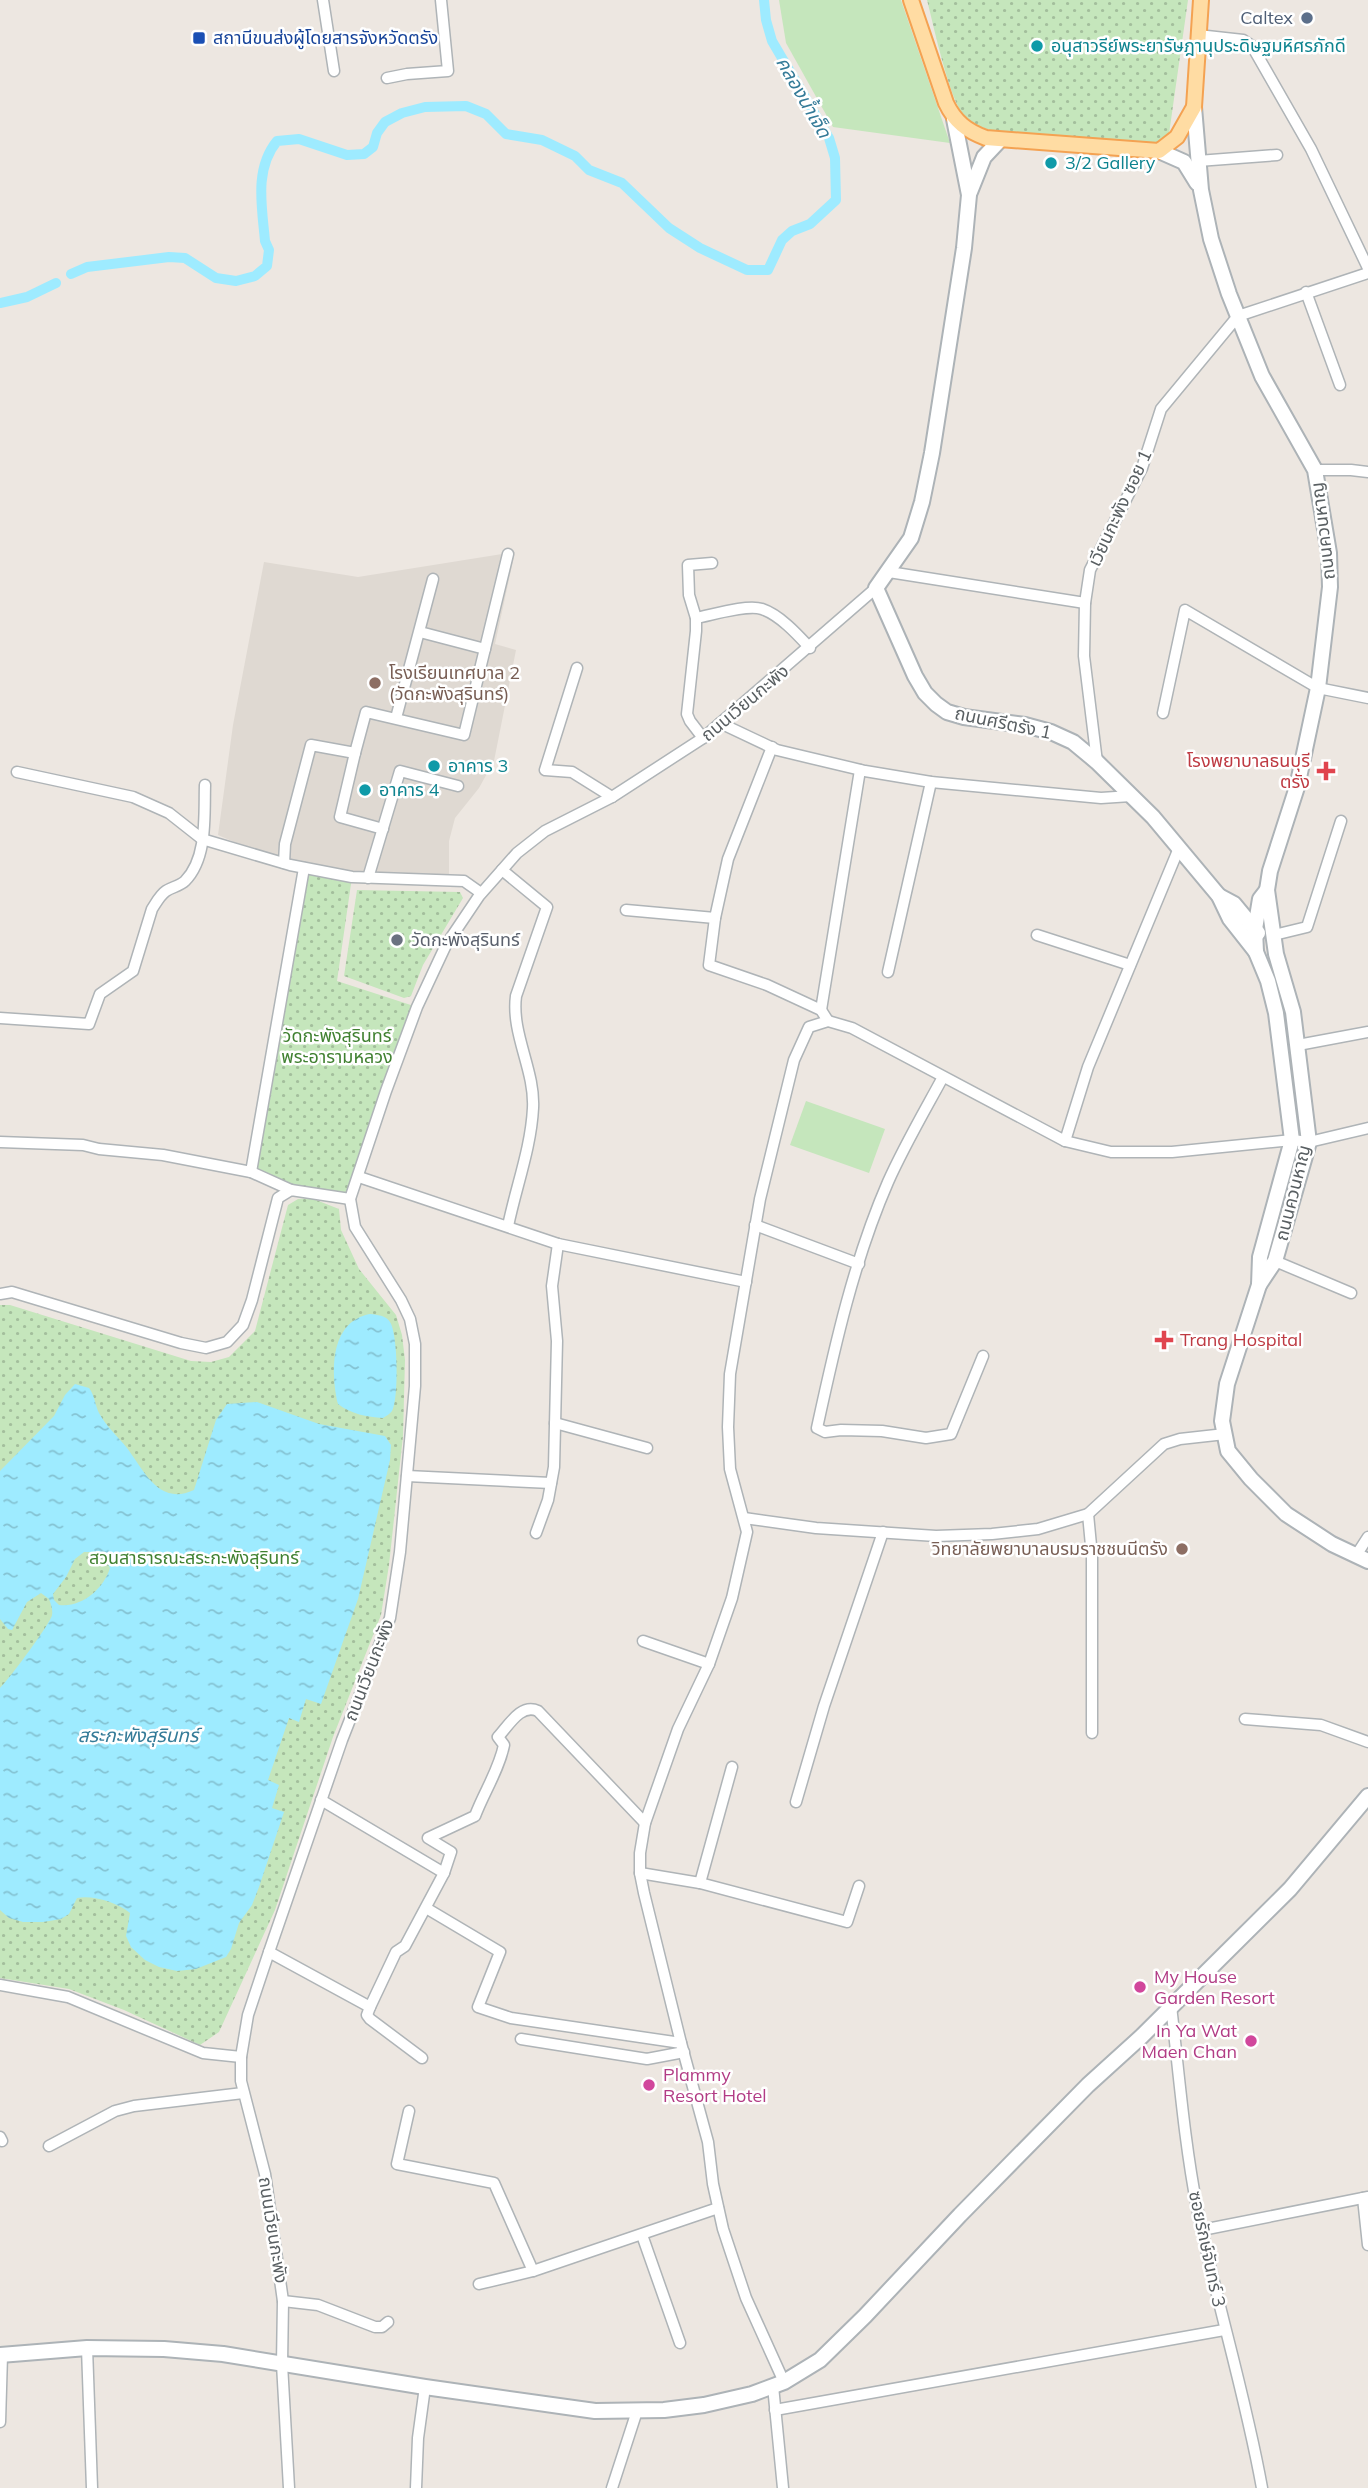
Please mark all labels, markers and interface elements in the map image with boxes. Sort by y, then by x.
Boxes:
place label: Caltex [1240,6,1293,29]
marker: Caltex [1299,10,1315,26]
place label: สถานีขนส่งผู้โดยสารจังหวัดตรัง [213,26,438,50]
marker: สถานีขนส่งผู้โดยสารจังหวัดตรัง [191,30,207,46]
place label: อนุสาวรีย์พระยารัษฎานุประดิษฐมหิศรภักดี [1051,34,1346,57]
marker: อนุสาวรีย์พระยารัษฎานุประดิษฐมหิศรภักดี [1029,38,1045,54]
water label: คลองน้ำเจ็ด [771,52,838,143]
place label: 3/2 Gallery [1065,151,1156,174]
marker: 3/2 Gallery [1043,155,1059,171]
street label: เวียนกะพัง ซอย 1 [1082,446,1157,570]
street label: ถนนควนหาญ [1305,481,1340,581]
street label: ถนนเวียนกะพัง [696,659,793,746]
place label: โรงเรียนเทศบาล 2 (วัดกะพังสุรินทร์) [389,661,520,705]
marker: โรงเรียนเทศบาล 2 (วัดกะพังสุรินทร์) [367,675,383,691]
street label: ถนนศรีตรัง 1 [953,701,1054,744]
place label: โรงพยาบาลธนบุรี ตรัง [1187,749,1310,793]
place label: อาคาร 3 [448,754,508,777]
marker: อาคาร 3 [426,758,442,774]
marker: โรงพยาบาลธนบุรี ตรัง [1316,761,1336,781]
place label: อาคาร 4 [379,778,439,801]
marker: อาคาร 4 [357,782,373,798]
place label: วัดกะพังสุรินทร์ [411,928,521,951]
marker: วัดกะพังสุรินทร์ [389,932,405,948]
park label: วัดกะพังสุรินทร์ พระอารามหลวง [281,1024,393,1068]
street label: ถนนควนหาญ [1269,1143,1316,1243]
place label: Trang Hospital [1180,1328,1302,1351]
marker: Trang Hospital [1154,1330,1174,1350]
place label: วิทยาลัยพยาบาลบรมราชชนนีตรัง [931,1537,1168,1560]
marker: วิทยาลัยพยาบาลบรมราชชนนีตรัง [1174,1541,1190,1557]
park label: สวนสาธารณะสระกะพังสุรินทร์ [89,1546,300,1569]
street label: ถนนเวียนกะพัง [339,1615,399,1724]
water label: สระกะพังสุรินทร์ [78,1723,203,1747]
place label: My House Garden Resort [1154,1965,1275,2009]
marker: My House Garden Resort [1132,1979,1148,1995]
place label: In Ya Wat Maen Chan [1142,2019,1237,2063]
marker: In Ya Wat Maen Chan [1243,2033,1259,2049]
place label: Plammy Resort Hotel [663,2063,767,2107]
marker: Plammy Resort Hotel [641,2077,657,2093]
street label: ถนนเวียนกะพัง [254,2175,293,2285]
street label: ซอยรักษ์จันทร์ 3 [1184,2189,1231,2309]

